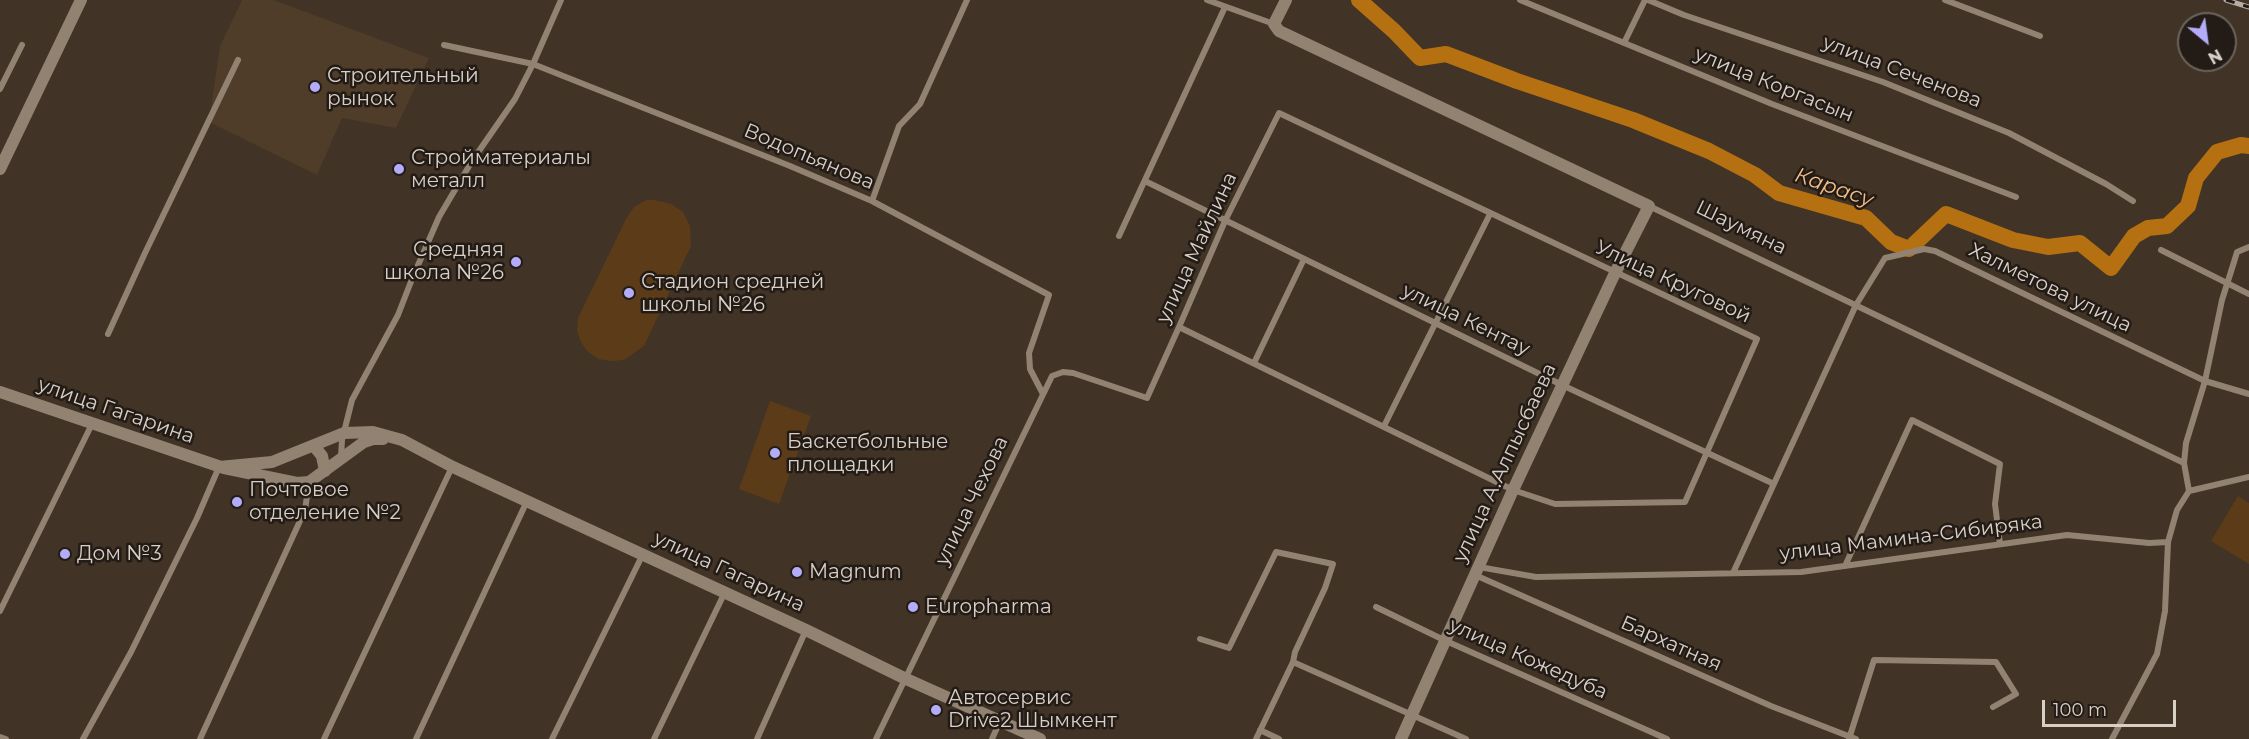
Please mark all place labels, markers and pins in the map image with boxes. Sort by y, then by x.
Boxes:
place label: Строительный рынок [327,64,479,111]
marker: Строительный рынок [308,80,322,94]
place label: Стройматериалы металл [411,146,591,193]
marker: Стройматериалы металл [392,162,406,176]
place label: Средняя школа №26 [384,238,504,285]
marker: Средняя школа №26 [509,255,523,269]
place label: Стадион средней школы №26 [641,270,824,317]
marker: Стадион средней школы №26 [622,286,636,300]
place label: Баскетбольные площадки [787,430,948,477]
marker: Баскетбольные площадки [768,446,782,460]
place label: Почтовое отделение №2 [249,478,401,525]
marker: Почтовое отделение №2 [230,495,244,509]
place label: Дом №3 [77,542,162,566]
marker: Дом №3 [58,547,72,561]
place label: Magnum [809,560,902,584]
marker: Magnum [790,565,804,579]
place label: Europharma [925,595,1052,619]
marker: Europharma [906,600,920,614]
place label: Автосервис Drive2 Шымкент [948,686,1117,733]
marker: Автосервис Drive2 Шымкент [929,703,943,717]

